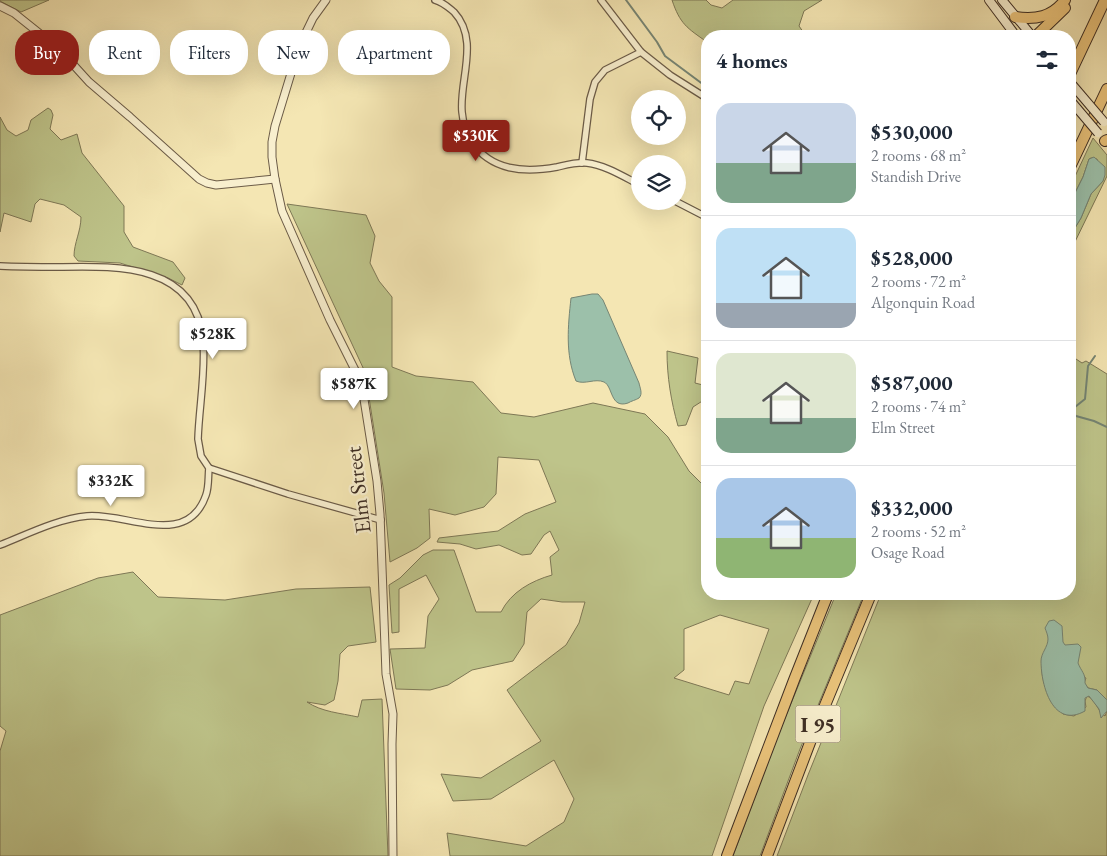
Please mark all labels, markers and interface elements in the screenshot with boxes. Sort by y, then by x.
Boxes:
chip: Buy [15,30,79,75]
chip: Rent [89,30,160,75]
chip: Filters [170,30,248,75]
chip: New [258,30,328,75]
chip: Apartment [338,30,450,75]
icon: filters [1033,46,1061,74]
text: 4 homes [716,47,788,74]
map controls [631,90,686,210]
button: locate [631,90,686,145]
text: $530,000 [871,118,953,145]
pin: $530K [441,120,511,162]
icon: home [756,123,816,183]
text: $530K [454,125,498,146]
text: 2 rooms · 68 m² [871,145,966,166]
button: layers [631,155,686,210]
text: Standish Drive [871,166,961,187]
text: $528,000 [871,244,953,271]
icon: home [756,248,816,308]
text: 2 rooms · 72 m² [871,271,966,292]
text: Algonquin Road [871,292,975,313]
pin: $528K [178,318,248,360]
text: $528K [191,323,235,344]
pin: $587K [319,368,389,410]
text: $587,000 [871,369,953,396]
text: $587K [332,373,376,394]
icon: home [756,373,816,433]
text: 2 rooms · 74 m² [871,396,966,417]
text: Elm Street [871,417,935,438]
street label: Elm Street [338,445,378,535]
pin: $332K [76,464,146,507]
text: $332K [89,470,133,491]
text: $332,000 [871,494,953,521]
icon: home [756,498,816,558]
text: 2 rooms · 52 m² [871,521,966,542]
text: Osage Road [871,542,945,563]
road number: I 95 [796,706,840,742]

